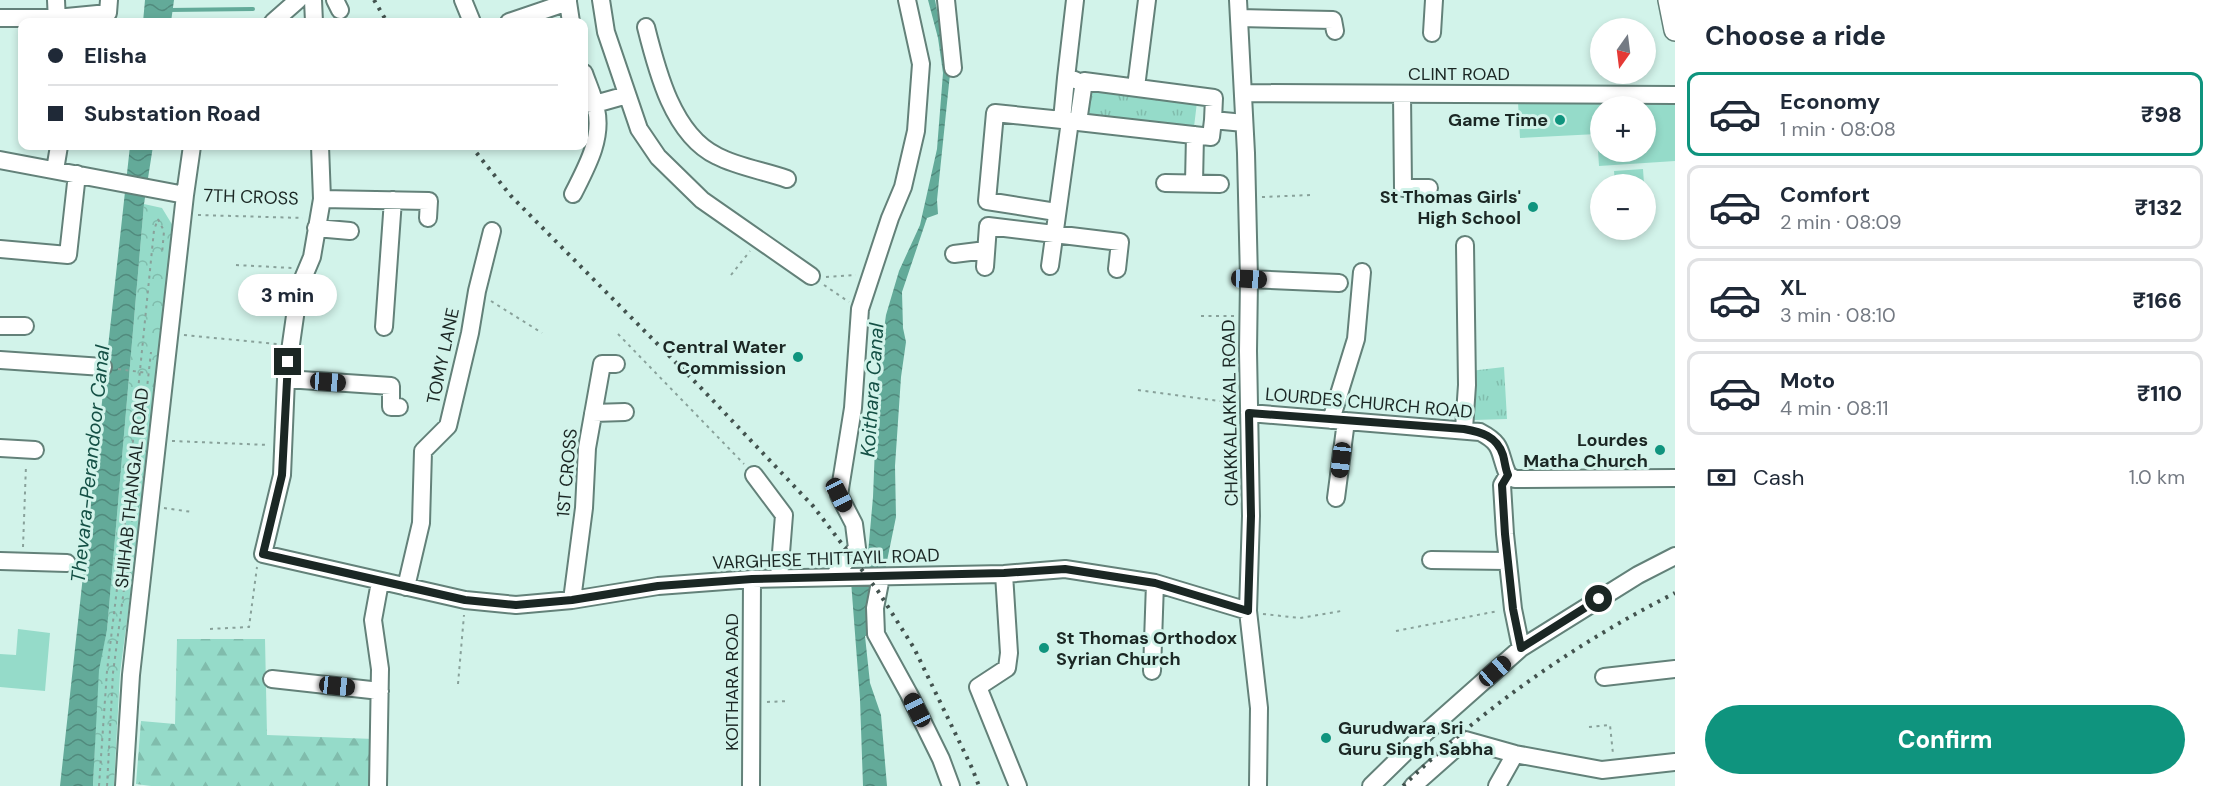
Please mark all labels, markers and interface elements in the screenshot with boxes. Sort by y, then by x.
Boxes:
north arrow [1590,18,1656,84]
map controls [1590,18,1656,240]
text: Choose a ride [1705,18,1886,53]
text: Elisha [84,41,147,70]
street label: CLINT ROAD [1408,62,1510,86]
icon: car [1708,87,1762,141]
text: Economy [1780,87,1880,116]
button: + [1590,96,1656,162]
text: Substation Road [84,99,261,128]
text: ₹98 [2141,100,2182,129]
place label: Game Time [1448,108,1548,132]
marker: Game Time [1553,113,1567,127]
text: 1 min · 08:08 [1780,116,1896,142]
button: − [1590,174,1656,240]
icon: car [1708,180,1762,234]
text: Comfort [1780,180,1870,209]
street label: 7TH CROSS [203,183,299,211]
place label: St Thomas Girls' High School [1380,185,1521,230]
text: ₹132 [2134,193,2182,222]
marker: St Thomas Girls' High School [1526,200,1540,214]
text: 2 min · 08:09 [1780,209,1902,235]
car [1231,269,1267,289]
icon: car [1708,273,1762,327]
text: XL [1780,273,1807,302]
callout: 3 min [238,275,338,317]
text: 3 min [261,282,314,308]
text: ₹166 [2132,286,2182,315]
text: 3 min · 08:10 [1780,302,1896,328]
street label: TOMY LANE [421,306,465,406]
street label: CHAKKALAKKAL ROAD [1216,319,1244,507]
water label: Koithara Canal [854,322,890,458]
place label: Central Water Commission [663,335,786,380]
water label: Thevara-Perandoor Canal [65,343,115,584]
route end [274,348,301,375]
marker: Central Water Commission [791,350,805,364]
icon: car [1708,366,1762,420]
text: Moto [1780,366,1835,395]
car [309,372,347,392]
text: ₹110 [2137,379,2182,408]
street label: LOURDES CHURCH ROAD [1264,382,1474,424]
street label: SHIHAB THANGAL ROAD [110,387,154,589]
text: 4 min · 08:11 [1780,395,1889,421]
street label: 1ST CROSS [551,428,583,518]
place label: Lourdes Matha Church [1523,428,1648,473]
car [1330,441,1352,479]
marker: Lourdes Matha Church [1653,443,1667,457]
icon: cash [1705,461,1738,494]
text: Cash [1753,463,1804,492]
text: 1.0 km [2129,464,2185,490]
car [823,475,855,515]
street label: VARGHESE THITTAYIL ROAD [712,543,940,575]
route start [1585,585,1612,612]
street label: KOITHARA ROAD [720,613,744,751]
place label: St Thomas Orthodox Syrian Church [1056,626,1237,671]
marker: St Thomas Orthodox Syrian Church [1037,641,1051,655]
car [1476,652,1514,690]
car [318,675,356,697]
car [901,690,933,730]
button: Confirm [1705,705,2185,774]
place label: Gurudwara Sri Guru Singh Sabha [1338,716,1494,761]
marker: Gurudwara Sri Guru Singh Sabha [1319,731,1333,745]

